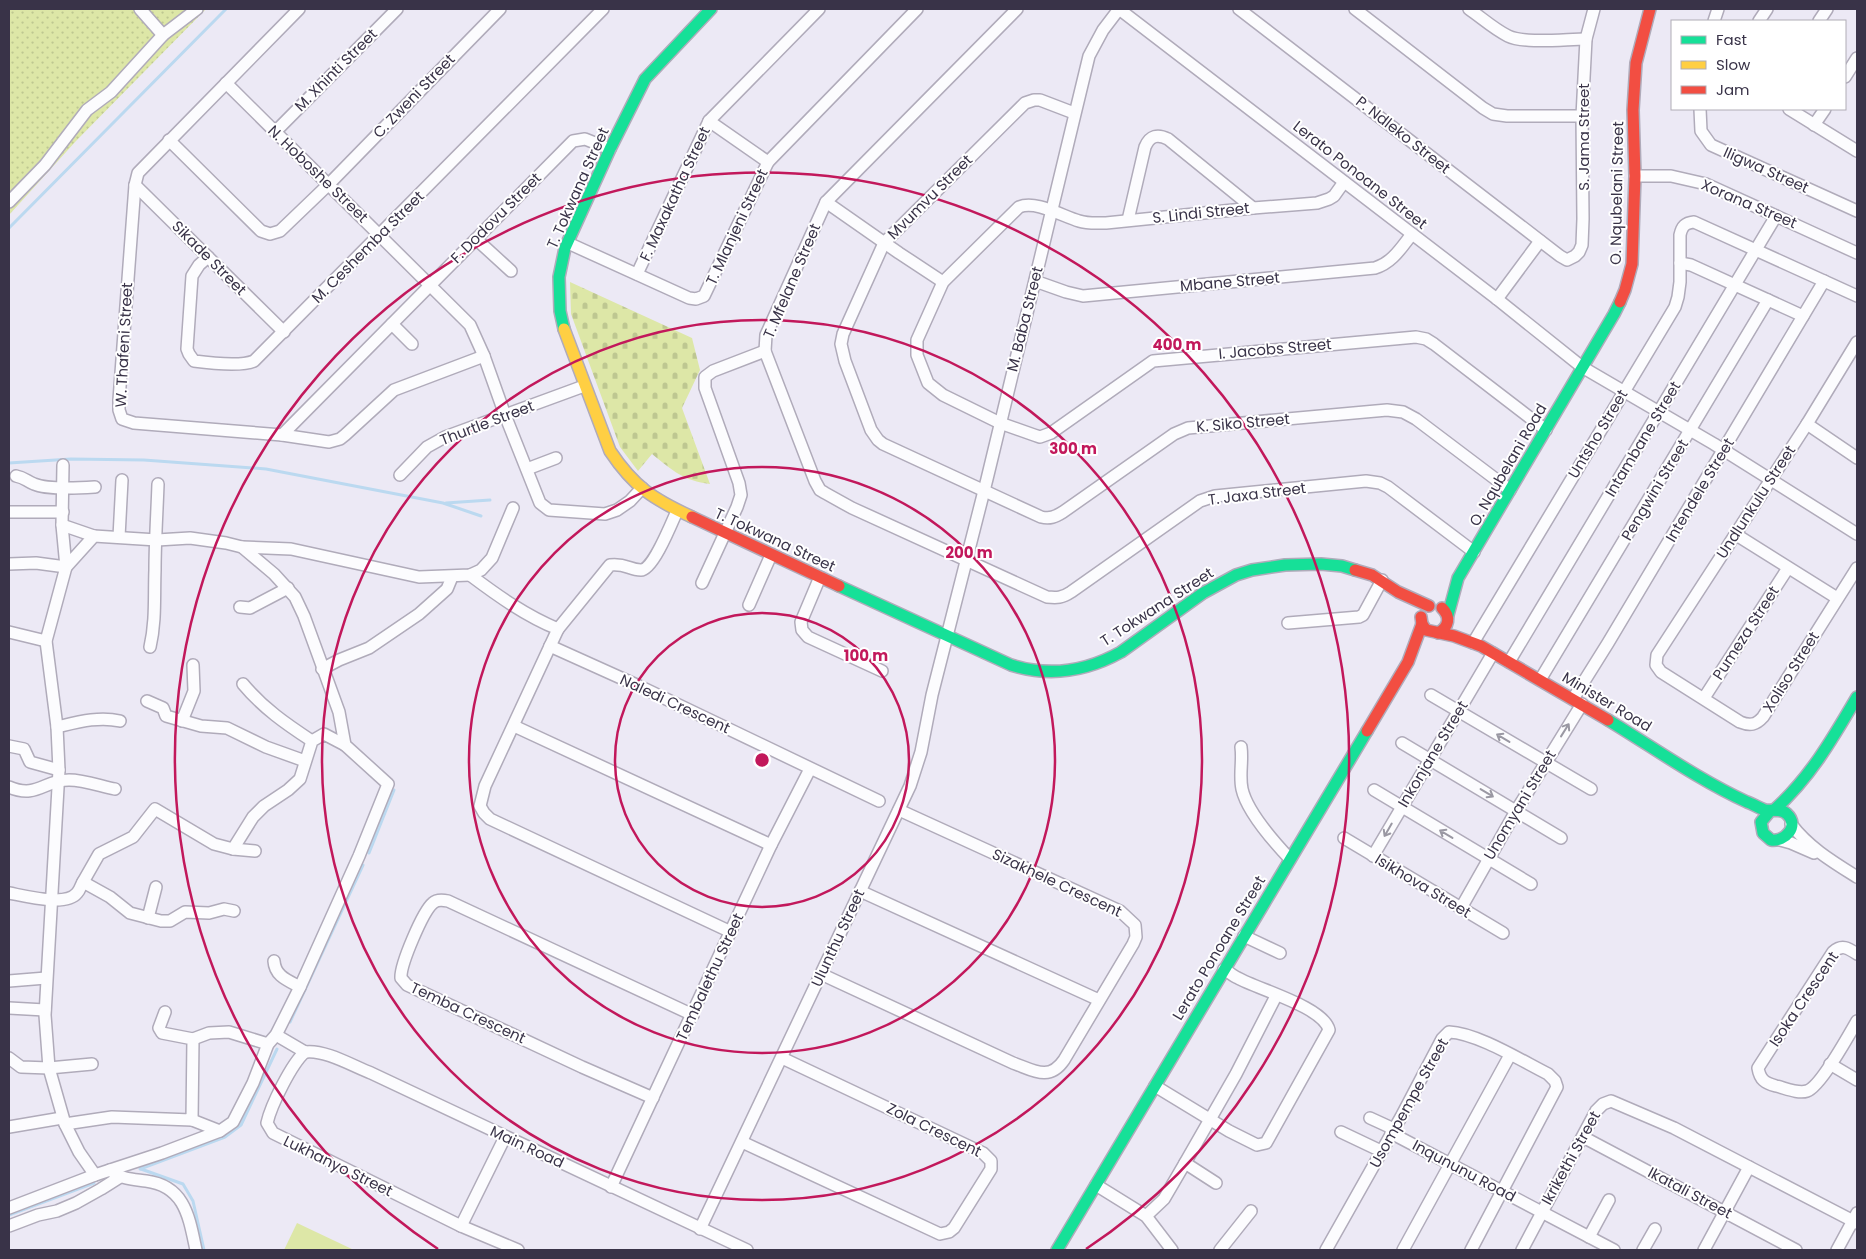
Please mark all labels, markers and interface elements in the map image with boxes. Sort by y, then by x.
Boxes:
legend [1671,20,1846,110]
street label: M. Xhinti Street [290,24,382,116]
text: Fast [1716,29,1747,50]
street label: C. Zweni Street [368,49,459,142]
text: Slow [1716,54,1751,75]
text: Jam [1716,79,1750,100]
street label: S. Jama Street [1573,83,1594,191]
street label: P. Ndleko Street [1352,91,1455,178]
street label: Lerato Ponoane Street [1289,116,1432,234]
street label: N. Hoboshe Street [264,120,373,227]
street label: O. Nqubelani Street [1605,121,1628,265]
street label: F. Maxakatha Street [634,123,715,264]
street label: T. Tokwana Street [541,124,614,252]
street label: Iligwa Street [1720,141,1812,198]
street label: Mvumvu Street [883,150,977,244]
street label: T. Mlanjeni Street [700,165,773,288]
street label: F. Dodovu Street [446,168,546,268]
street label: Xorana Street [1698,174,1800,233]
street label: M. Ceshemba Street [307,186,429,308]
street label: S. Lindi Street [1151,197,1251,228]
street label: Sikade Street [167,216,251,300]
street label: T. Mfelane Street [758,220,825,342]
street label: M. Baba Street [1001,264,1048,374]
street label: Mbane Street [1179,267,1281,296]
street label: W. Thafeni Street [110,282,137,408]
street label: I. Jacobs Street [1217,333,1332,364]
text: 400 m [1153,334,1202,355]
street label: Intambane Street [1600,377,1685,500]
street label: Untsho Street [1563,385,1632,482]
street label: Thurtle Street [437,395,537,450]
street label: O. Nqubelani Road [1464,399,1551,530]
street label: K. Siko Street [1195,408,1291,437]
street label: Intendele Street [1660,434,1739,546]
street label: Pengwini Street [1616,435,1693,544]
text: 300 m [1049,438,1097,459]
street label: Undlunkulu Street [1711,441,1800,563]
street label: T. Jaxa Street [1207,477,1307,510]
street label: T. Tokwana Street [711,502,839,577]
text: 200 m [945,542,993,563]
street label: T. Tokwana Street [1096,562,1217,651]
street label: Pumeza Street [1707,582,1784,684]
street label: Xoliso Street [1757,627,1824,716]
text: 100 m [844,645,888,666]
street label: Minister Road [1559,667,1656,737]
street label: Naledi Crescent [617,669,734,738]
street label: Inkonjane Street [1392,697,1473,811]
one-way arrow [1561,724,1571,738]
one-way arrow [1497,732,1511,742]
street label: Unomyani Street [1478,746,1561,864]
centre of rings [753,751,771,769]
one-way arrow [1479,789,1493,799]
one-way arrow [1382,823,1392,837]
one-way arrow [1440,829,1454,839]
street label: Sizakhele Crescent [989,843,1125,922]
street label: Isikhova Street [1371,849,1475,923]
street label: Lerato Ponoane Street [1167,872,1270,1024]
street label: Ulunthu Street [806,885,869,990]
street label: Tembalethu Street [671,909,748,1044]
street label: Isoka Crescent [1764,947,1843,1051]
street label: Temba Crescent [407,977,529,1048]
street label: Usompempe Street [1364,1034,1453,1171]
street label: Zola Crescent [883,1097,985,1162]
street label: Ikrikethi Street [1536,1107,1605,1209]
street label: Main Road [487,1120,568,1173]
street label: Lukhanyo Street [280,1130,396,1201]
street label: Inqununu Road [1409,1134,1520,1207]
street label: Ikatali Street [1644,1162,1736,1224]

